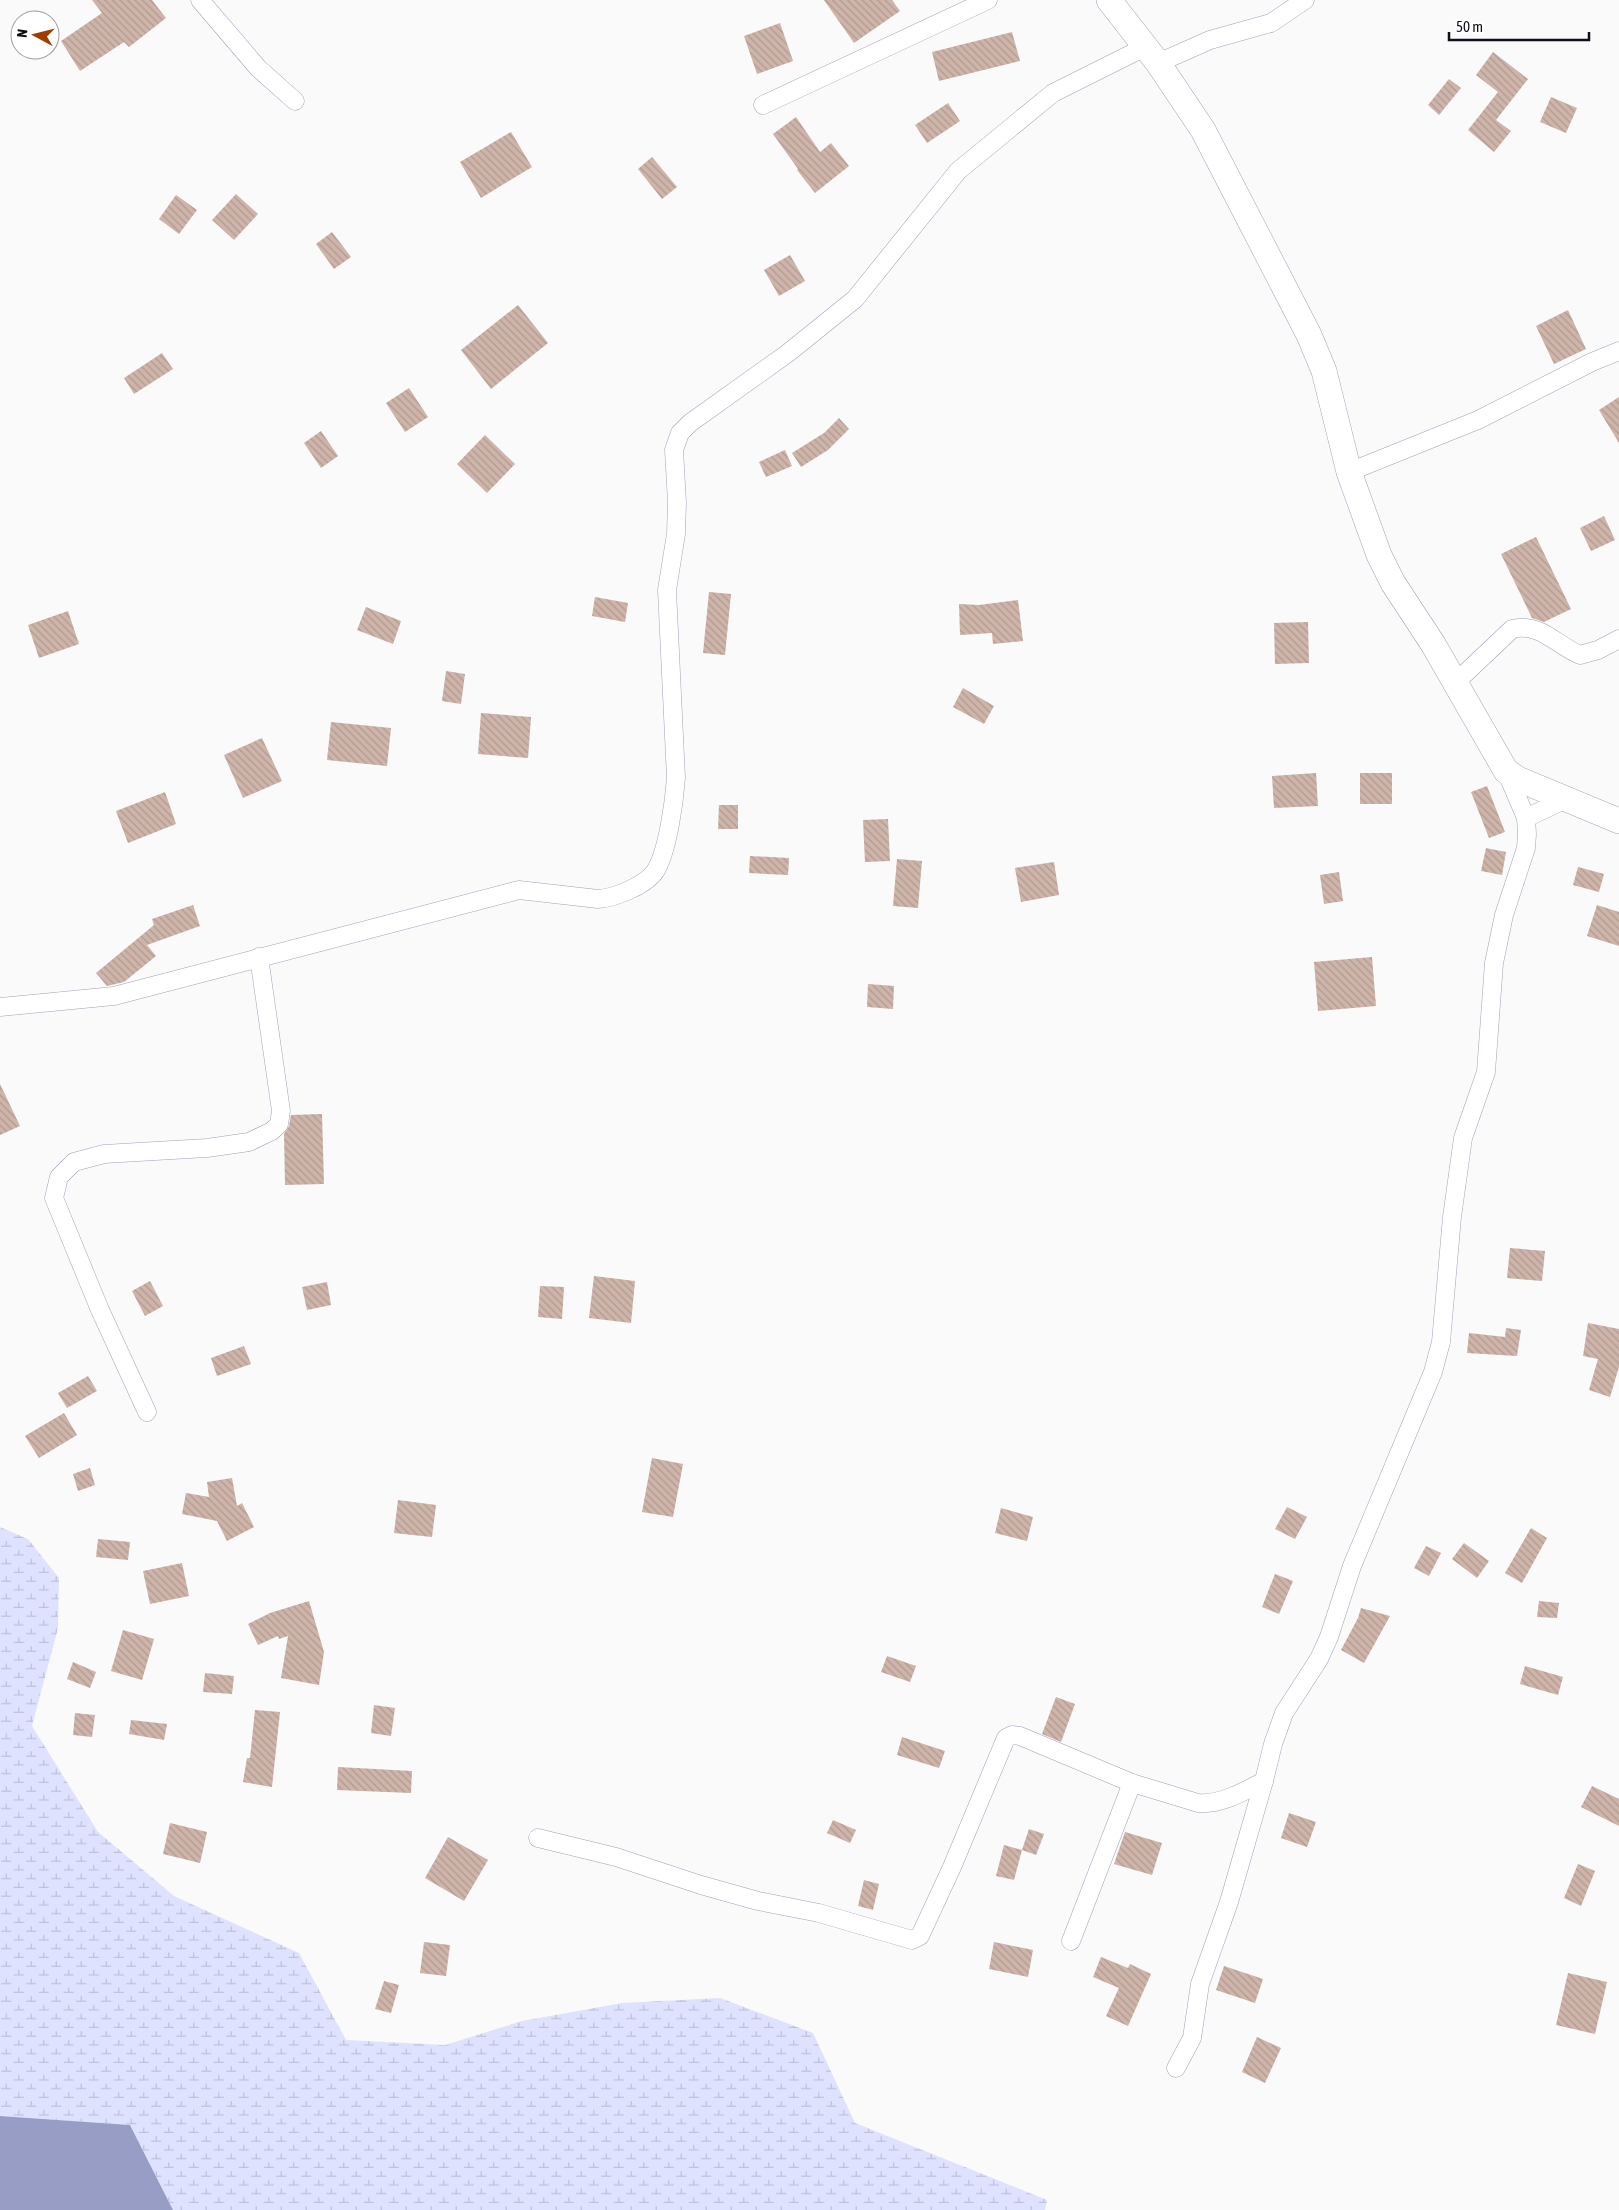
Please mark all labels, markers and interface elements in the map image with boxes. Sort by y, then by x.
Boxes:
north arrow [10,10,60,60]
scale bar [1449,10,1589,42]
text: 50 m [1456,18,1483,35]
text: N [14,28,31,38]

